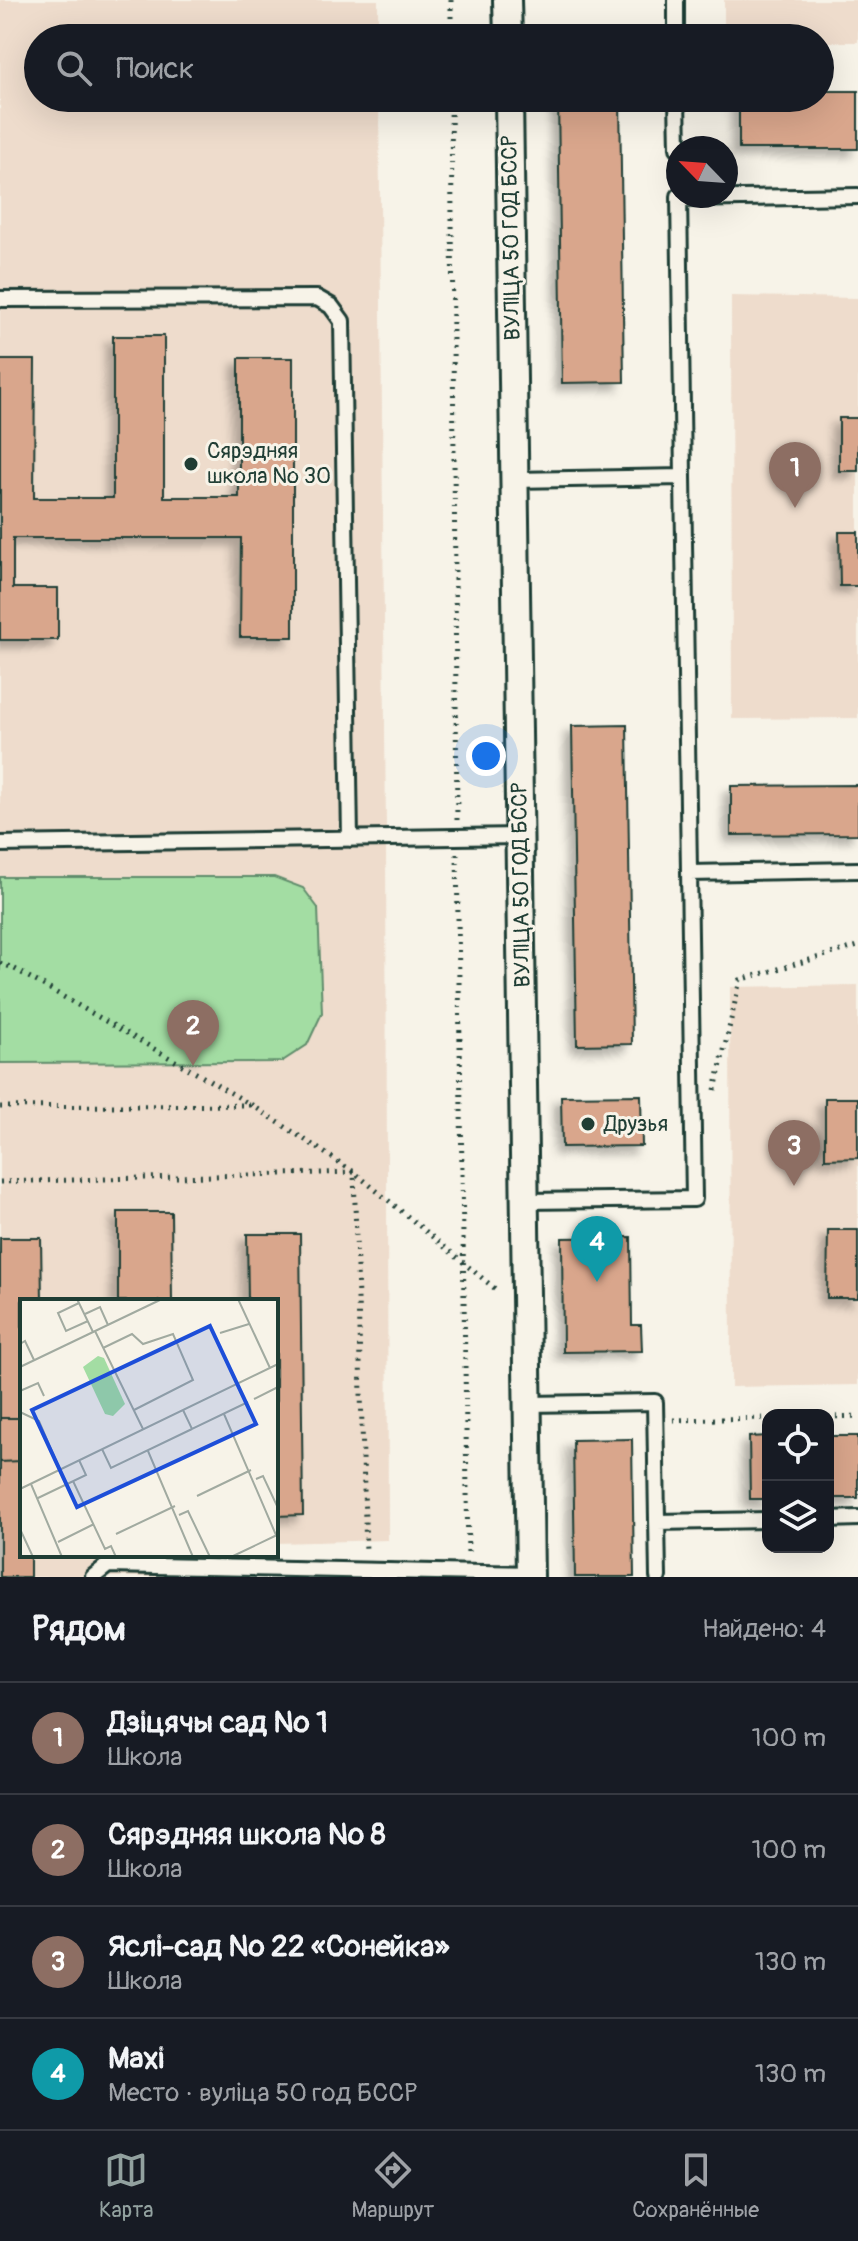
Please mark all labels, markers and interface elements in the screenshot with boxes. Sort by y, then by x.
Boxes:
search box [24,24,834,112]
icon: search [52,46,96,90]
text: Поиск [116,50,194,87]
street label: ВУЛІЦА 50 ГОД БССР [495,135,527,341]
north arrow [666,136,738,208]
place label: Сярэдняя школа № 30 [207,437,331,490]
pin: 1 [769,442,821,508]
marker: Сярэдняя школа № 30 [182,455,200,473]
your location [466,736,506,776]
street label: ВУЛІЦА 50 ГОД БССР [505,782,537,988]
pin: 2 [167,1000,219,1066]
place label: Друзья [603,1110,668,1138]
marker: Друзья [579,1115,597,1133]
pin: 3 [768,1120,820,1186]
pin: 4 [571,1216,623,1282]
inset map [20,1299,278,1557]
map controls [762,1409,834,1553]
button: locate [762,1409,834,1481]
button: layers [762,1481,834,1553]
text: Рядом [32,1608,126,1651]
text: Найдено: 4 [702,1613,826,1645]
text: Дзіцячы сад № 1 [108,1704,328,1741]
text: 1 [53,1722,63,1754]
text: 100 m [752,1722,826,1754]
text: Школа [108,1741,182,1773]
text: Сярэдняя школа № 8 [108,1816,386,1853]
text: 2 [51,1834,65,1866]
text: 100 m [752,1834,826,1866]
text: Школа [108,1853,182,1885]
text: Яслі-сад № 22 «Сонейка» [108,1928,450,1965]
text: 3 [51,1946,65,1978]
text: 130 m [755,1946,826,1978]
text: Школа [108,1965,182,1997]
text: Maxi [108,2040,164,2077]
text: 4 [50,2058,66,2090]
text: 130 m [755,2058,826,2090]
text: Место · вуліца 50 год БССР [108,2077,417,2109]
tab: Карта [99,2148,154,2224]
tab: Маршрут [351,2148,434,2224]
tab: Сохранённые [632,2148,759,2224]

